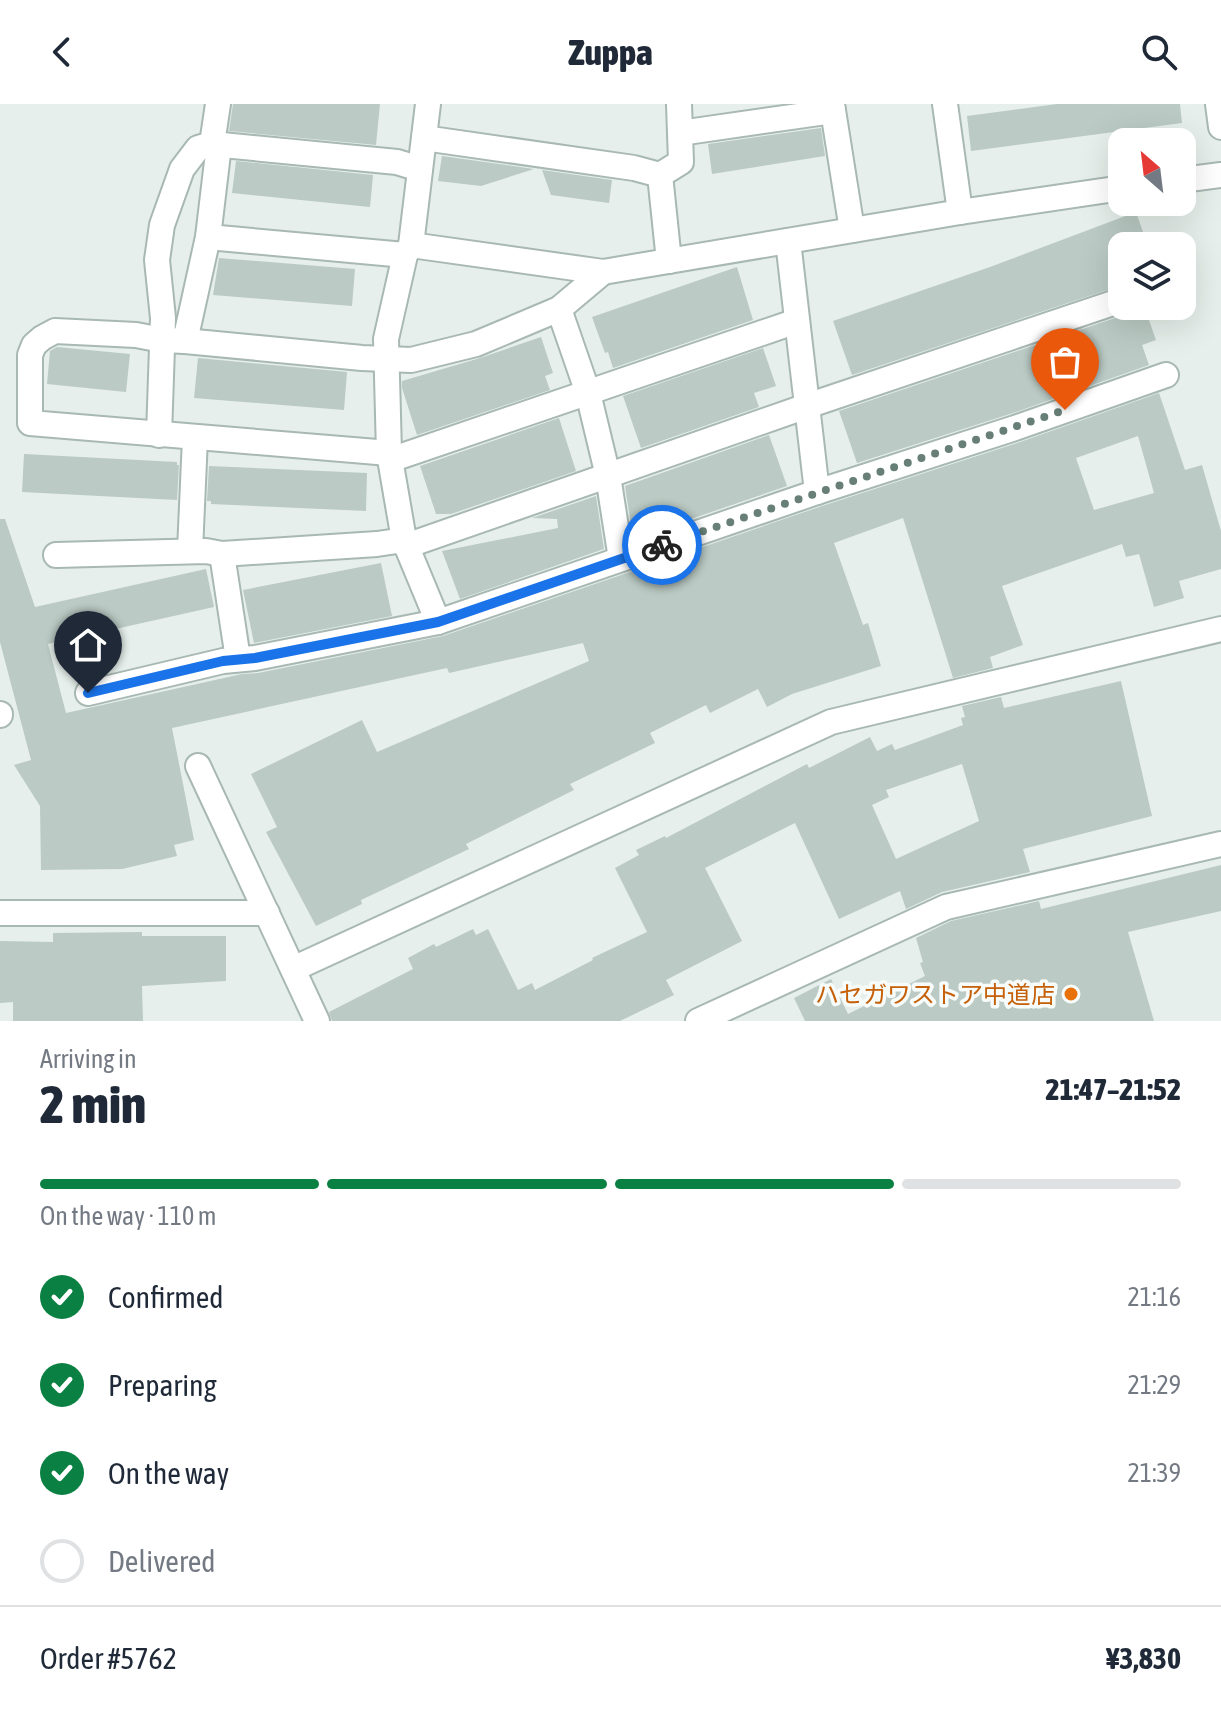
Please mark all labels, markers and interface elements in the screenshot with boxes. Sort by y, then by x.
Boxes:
icon: back [40,30,84,74]
icon: search [1137,30,1181,74]
text: Zuppa [568,31,653,73]
north arrow [1108,128,1196,216]
map controls [1108,128,1196,320]
button: layers [1108,232,1196,320]
pin [1031,328,1099,410]
icon: bag [1043,340,1087,384]
courier [622,505,702,585]
icon: bike [640,523,684,567]
pin [54,611,122,693]
icon: home [66,623,110,667]
place label: ハセガワストア中道店 [815,981,1055,1008]
marker: ハセガワストア中道店 [1062,985,1080,1003]
text: Arriving in [40,1044,137,1074]
text: 21:47–21:52 [1046,1072,1181,1106]
text: 2 min [40,1074,146,1134]
text: On the way · 110 m [40,1201,217,1231]
icon: check [40,1275,84,1319]
text: Confirmed [108,1280,223,1314]
text: 21:16 [1127,1282,1181,1312]
icon: check [40,1363,84,1407]
text: Preparing [108,1368,217,1402]
text: 21:29 [1127,1370,1181,1400]
icon: check [40,1451,84,1495]
text: On the way [108,1456,229,1490]
text: 21:39 [1127,1458,1181,1488]
text: Delivered [108,1544,216,1578]
text: Order #5762 [40,1641,177,1675]
text: ¥3,830 [1106,1641,1181,1675]

